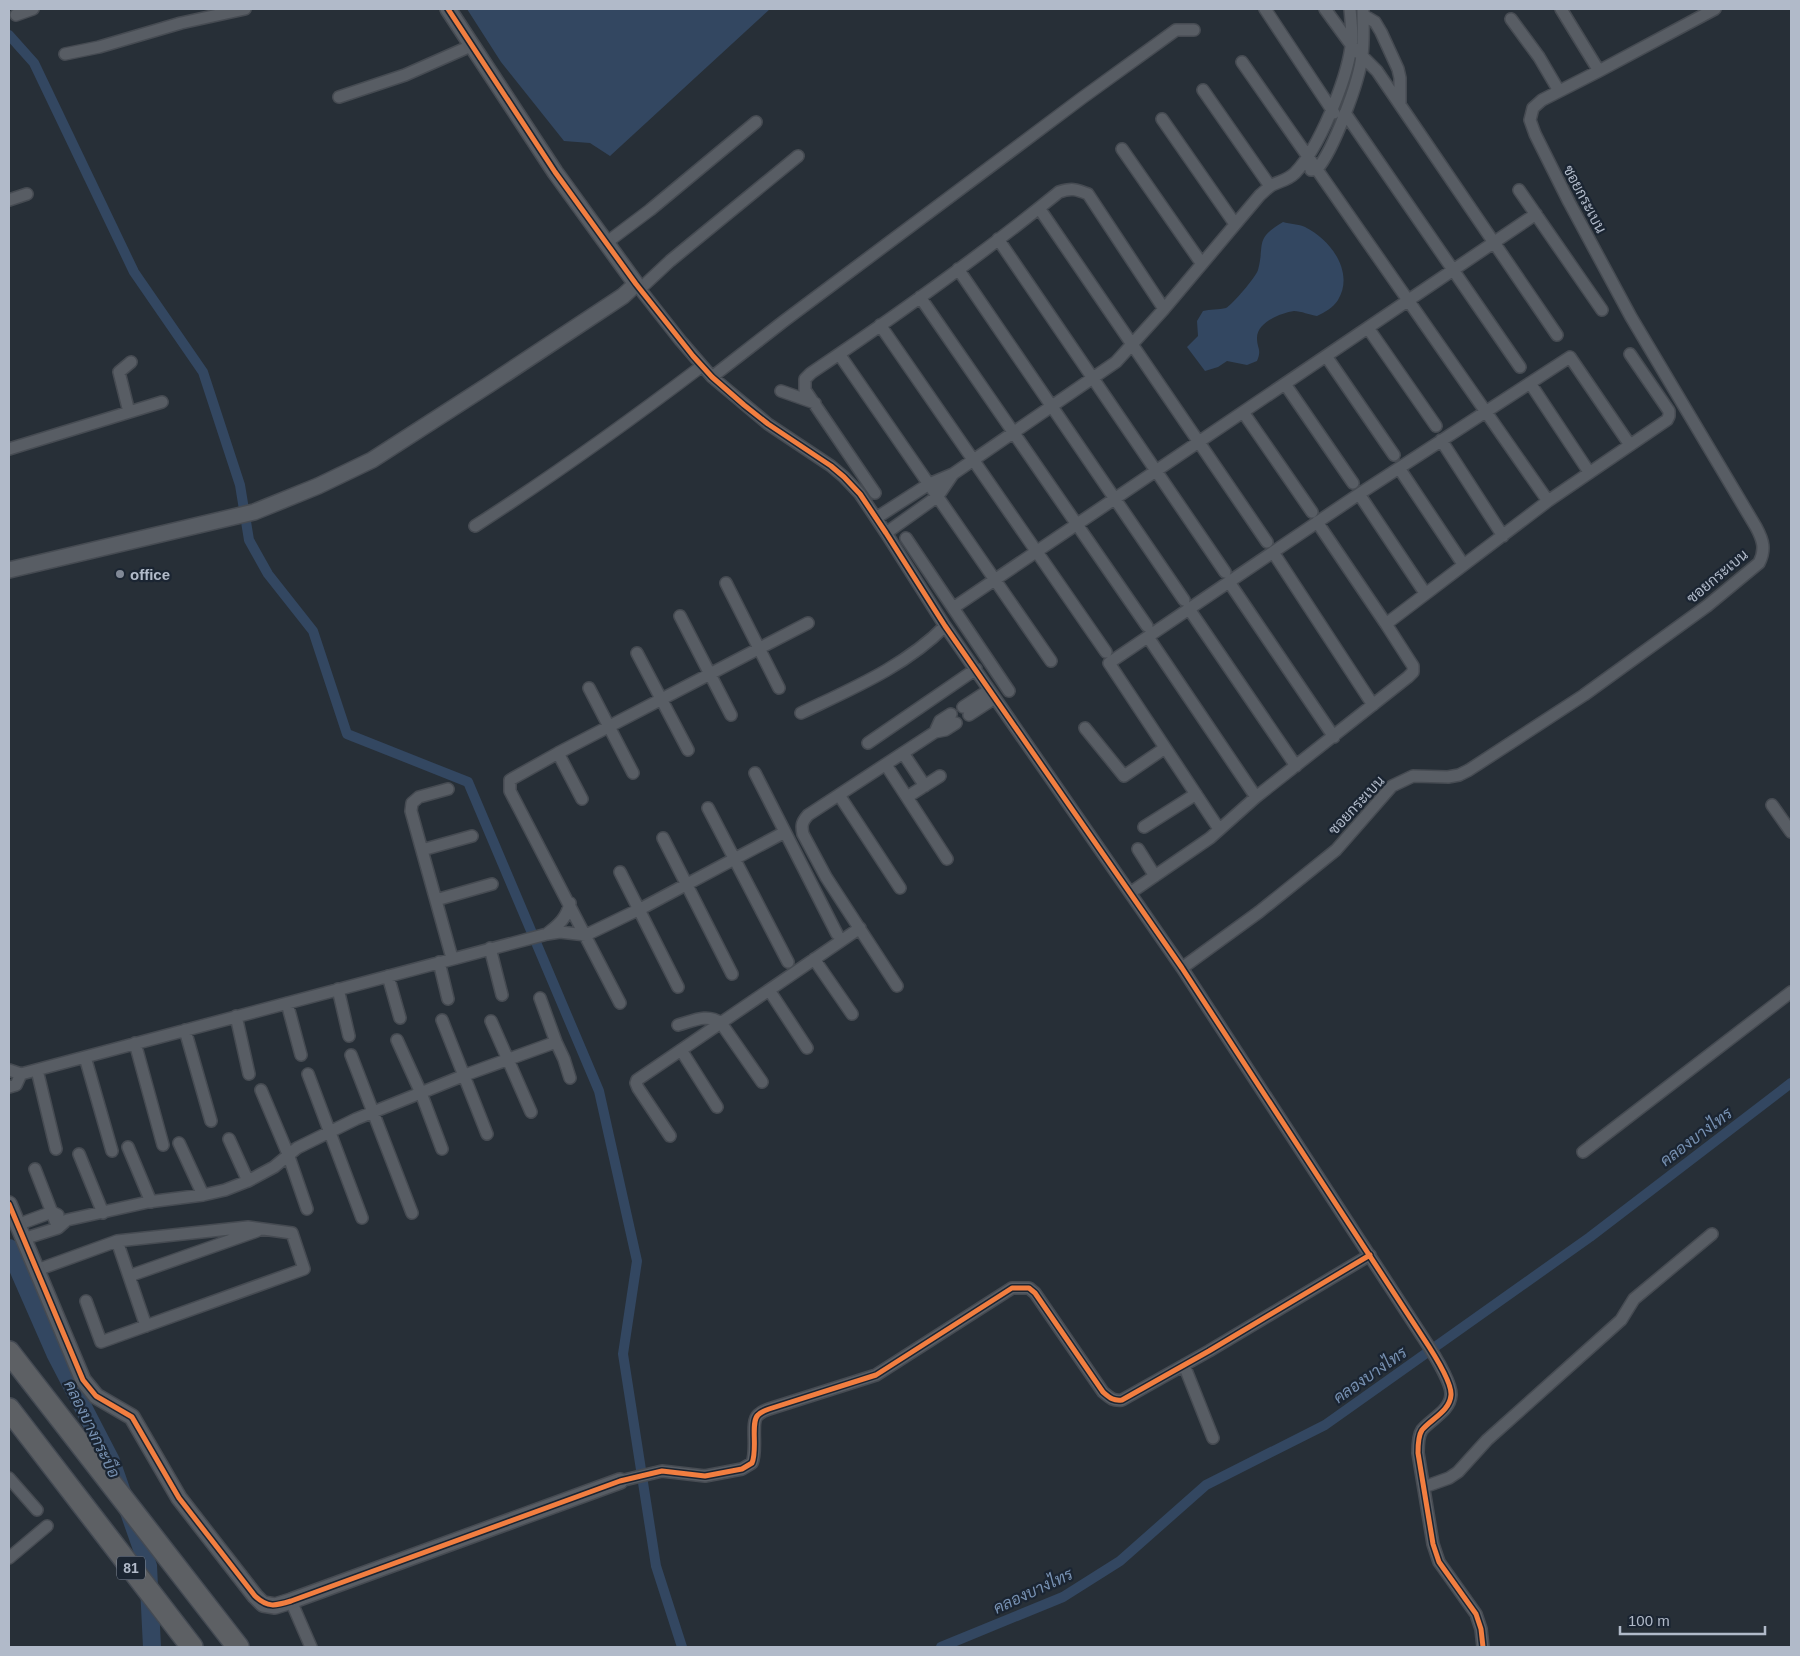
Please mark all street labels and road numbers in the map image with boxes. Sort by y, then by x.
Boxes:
street label: ซอยกระเบน [1560,162,1610,236]
street label: ซอยกระเบน [1683,546,1751,606]
street label: ซอยกระเบน [1324,772,1388,838]
road number: 81 [117,1556,145,1580]

